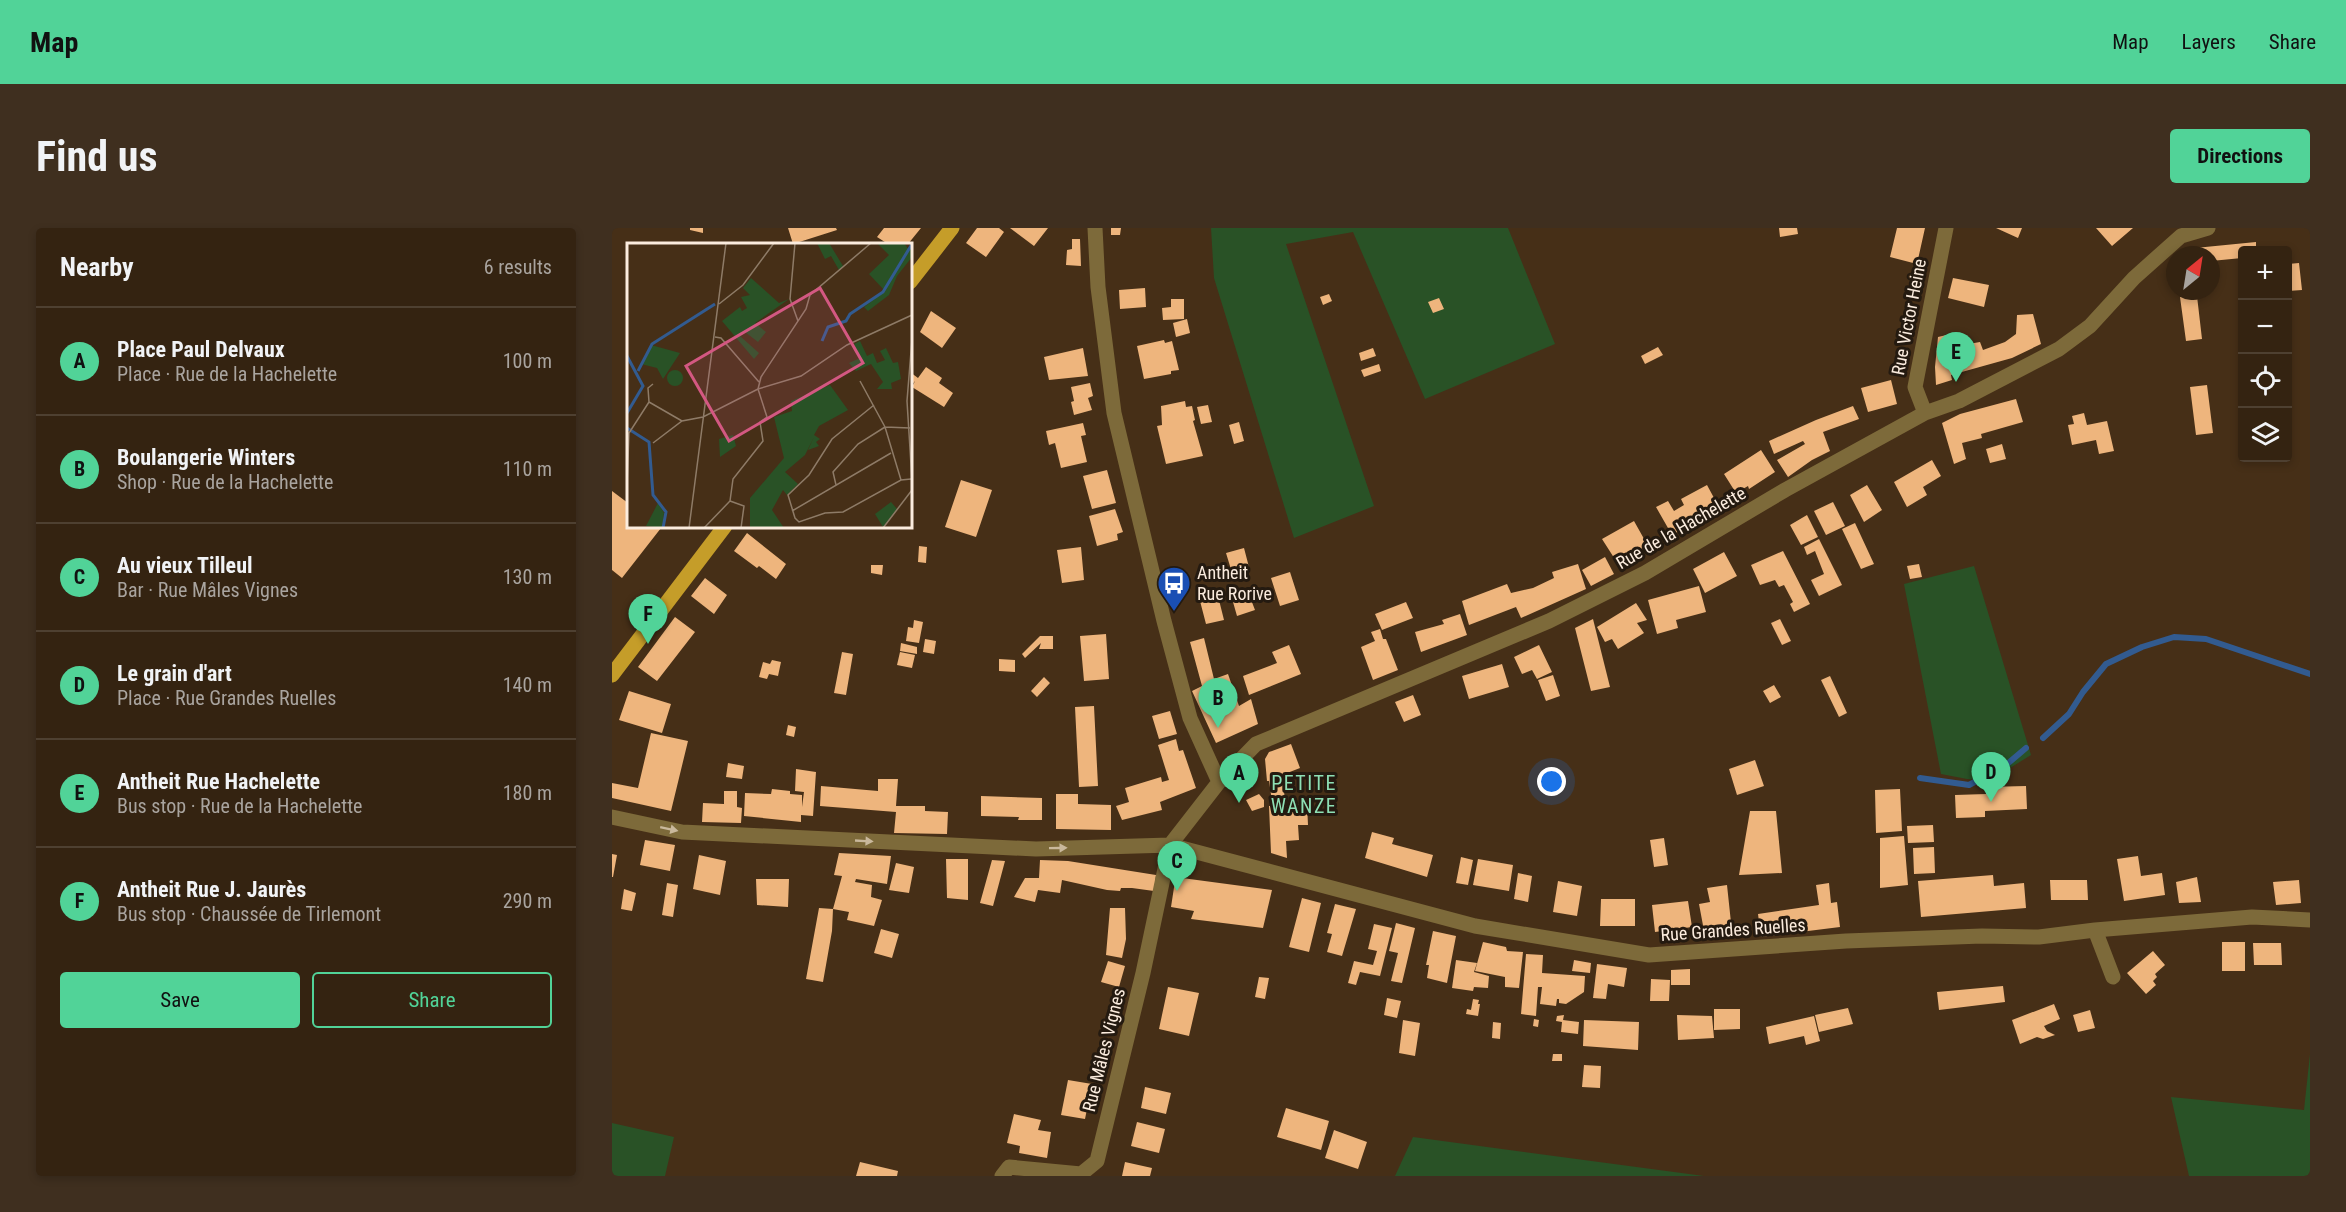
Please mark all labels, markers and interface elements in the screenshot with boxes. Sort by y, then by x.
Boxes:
text: Map [30,26,78,59]
text: Map [2112,30,2149,54]
text: Layers [2182,30,2236,54]
text: Share [2269,30,2316,54]
button: Directions [2170,129,2310,183]
text: Find us [36,132,157,181]
inset map [627,243,912,528]
north arrow [2166,246,2220,300]
map controls [2238,246,2292,462]
button: + [2238,246,2292,300]
text: Nearby [60,252,134,282]
text: 6 results [484,255,552,279]
street label: Rue Victor Heine [1887,257,1930,377]
button: − [2238,300,2292,354]
pin: E [1936,332,1976,382]
text: Place Paul Delvaux [117,337,285,362]
text: A [74,349,85,373]
text: 100 m [503,349,552,373]
button: locate [2238,354,2292,408]
text: Place · Rue de la Hachelette [117,362,337,386]
button: layers [2238,408,2292,462]
text: Boulangerie Winters [117,445,295,470]
text: B [74,457,85,481]
text: 110 m [503,457,552,481]
text: Shop · Rue de la Hachelette [117,470,333,494]
street label: Rue de la Hachelette [1612,482,1749,573]
text: Au vieux Tilleul [117,553,253,578]
place label: Antheit Rue Rorive [1197,562,1272,604]
text: C [74,565,85,589]
text: 130 m [503,565,552,589]
bus stop icon: Antheit Rue Rorive [1156,565,1192,612]
text: Bar · Rue Mâles Vignes [117,578,298,602]
pin: F [628,594,668,644]
text: Le grain d'art [117,661,232,686]
text: D [74,673,85,697]
text: 140 m [503,673,552,697]
pin: B [1198,678,1238,728]
text: Place · Rue Grandes Ruelles [117,686,336,710]
pin: D [1972,752,2010,802]
pin: A [1220,754,1258,803]
your location [1537,767,1566,796]
text: Antheit Rue Hachelette [117,769,320,794]
district label: PETITE WANZE [1271,771,1337,818]
text: E [75,781,84,805]
text: 180 m [503,781,552,805]
text: Bus stop · Rue de la Hachelette [117,794,362,818]
one-way arrow [660,825,679,834]
one-way arrow [854,836,873,845]
pin: C [1158,842,1196,891]
one-way arrow [1049,843,1068,853]
text: Antheit Rue J. Jaurès [117,877,306,902]
text: F [75,889,84,913]
text: 290 m [503,889,552,913]
text: Bus stop · Chaussée de Tirlemont [117,902,381,926]
street label: Rue Grandes Ruelles [1660,914,1806,945]
button: Save [60,972,300,1028]
button: Share [312,972,552,1028]
street label: Rue Mâles Vignes [1078,986,1129,1114]

